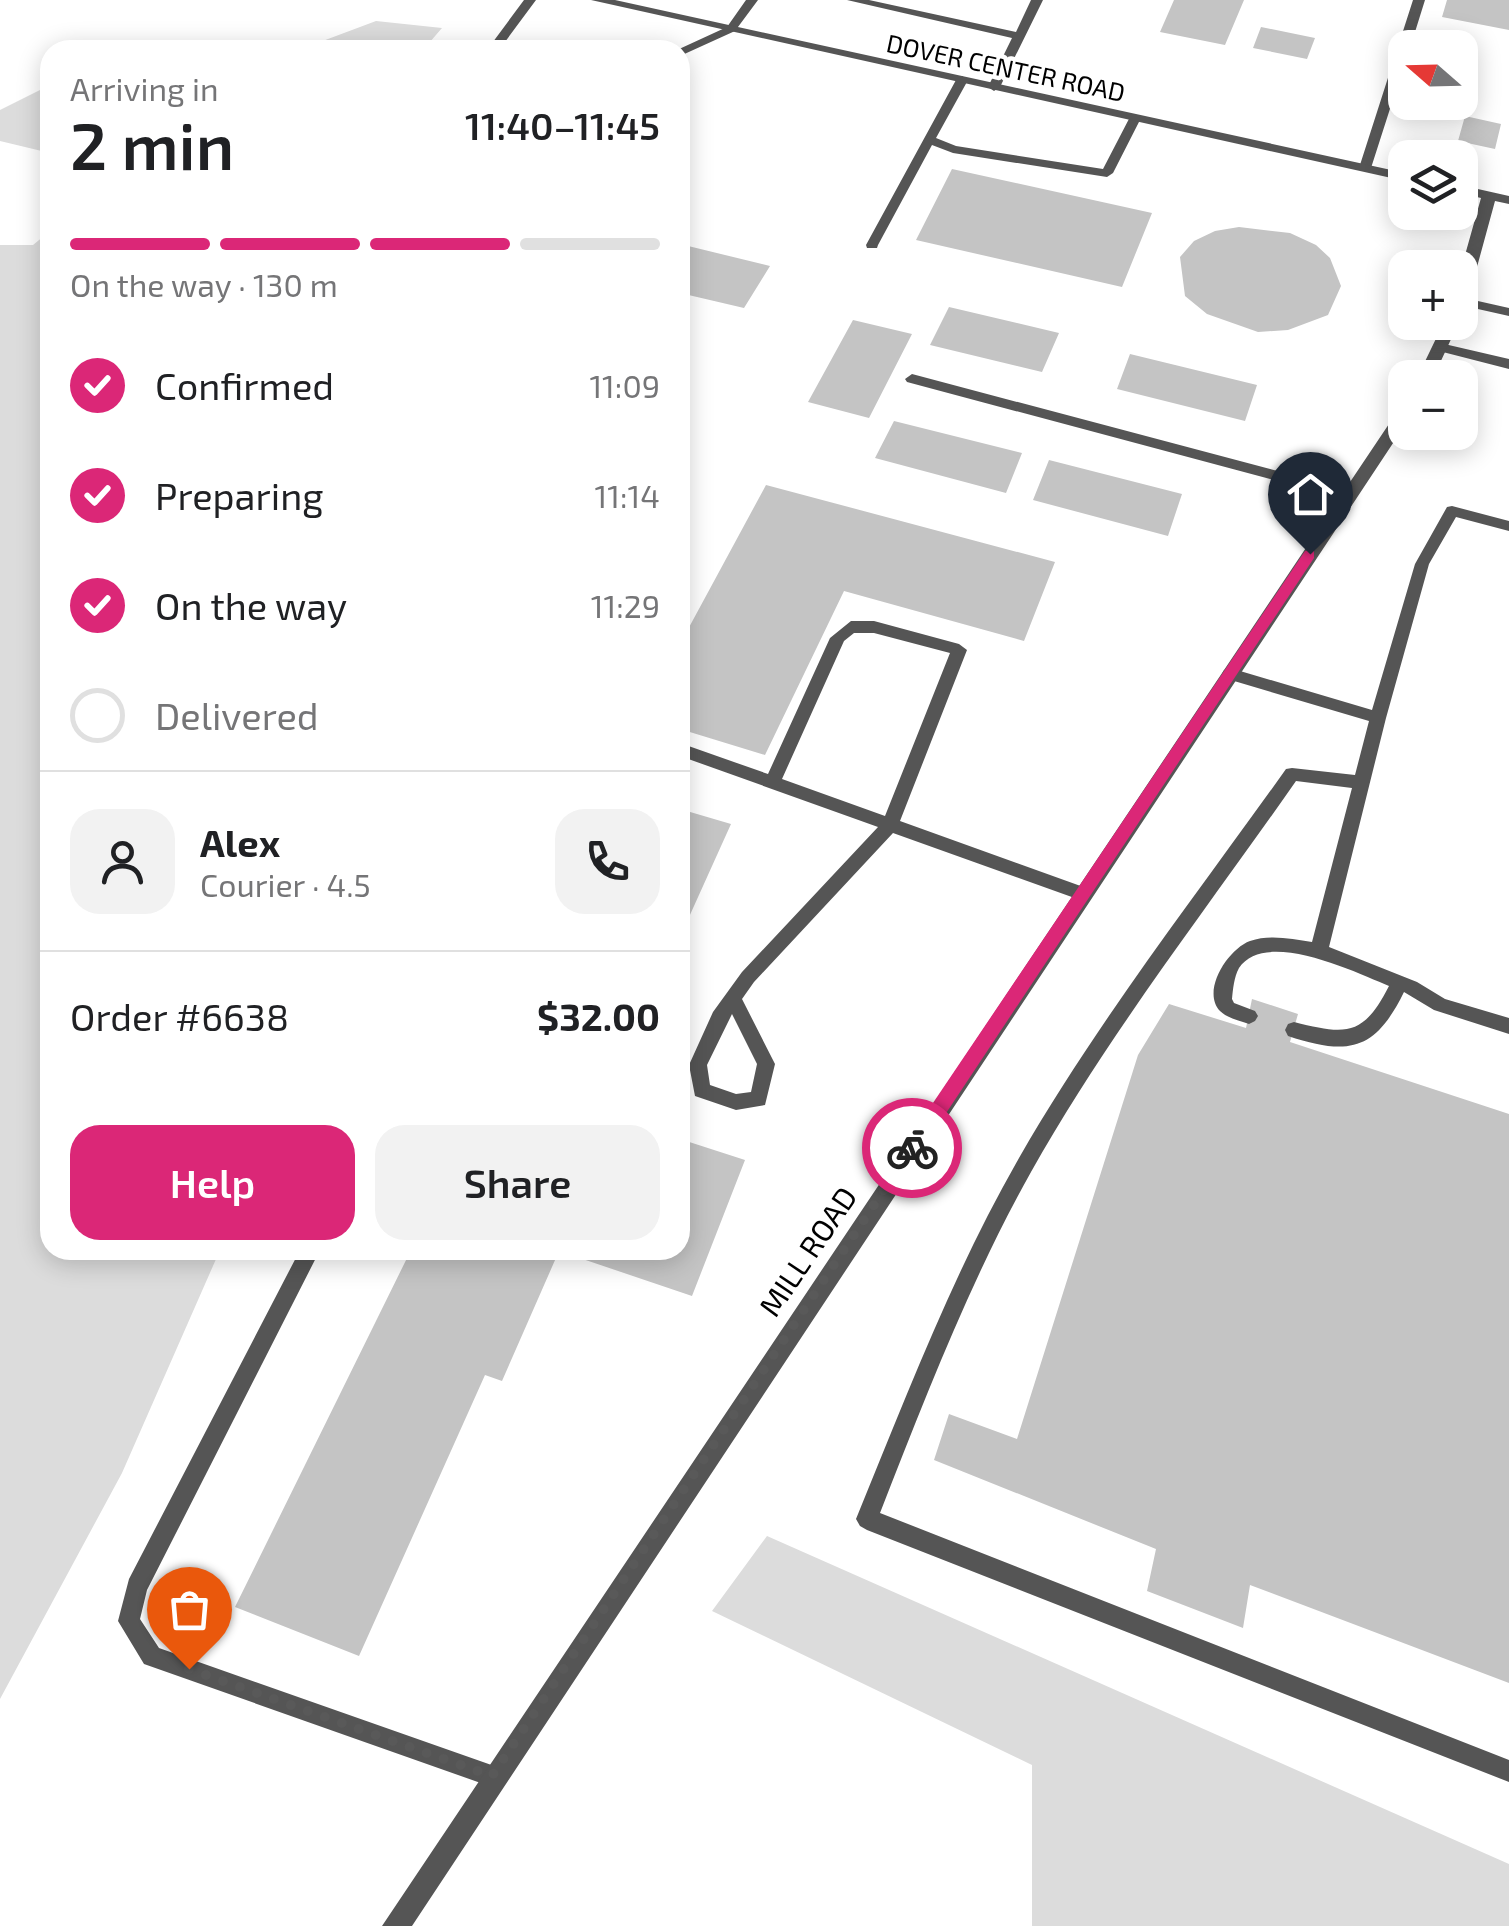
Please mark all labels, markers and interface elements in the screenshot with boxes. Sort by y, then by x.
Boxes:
street label: DOVER CENTER ROAD [884,27,1128,107]
north arrow [1388,30,1478,120]
map controls [1388,30,1478,450]
text: Arriving in [70,69,219,107]
text: 11:40–11:45 [465,102,660,148]
text: 2 min [70,105,234,183]
button: layers [1388,140,1478,230]
button: + [1388,250,1478,340]
text: On the way · 130 m [70,265,338,303]
icon: check [70,358,125,413]
button: − [1388,360,1478,450]
text: Confirmed [155,362,334,408]
text: 11:09 [589,366,660,404]
pin [1268,452,1353,555]
icon: home [1283,467,1338,522]
icon: check [70,468,125,523]
text: Preparing [155,472,323,518]
text: 11:14 [595,476,660,514]
icon: check [70,578,125,633]
text: On the way [155,582,347,628]
text: 11:29 [591,586,660,624]
text: Delivered [155,692,319,738]
button: person [70,809,175,914]
button: phone [555,809,660,914]
text: Alex [200,819,280,865]
text: Courier · 4.5 [200,865,371,903]
text: Order #6638 [70,993,289,1039]
text: $32.00 [537,993,660,1039]
courier [862,1098,962,1198]
icon: bike [885,1121,940,1176]
button: Help [70,1125,355,1240]
button: Share [375,1125,660,1240]
street label: MILL ROAD [751,1180,863,1322]
pin [147,1567,232,1670]
icon: bag [162,1582,217,1637]

